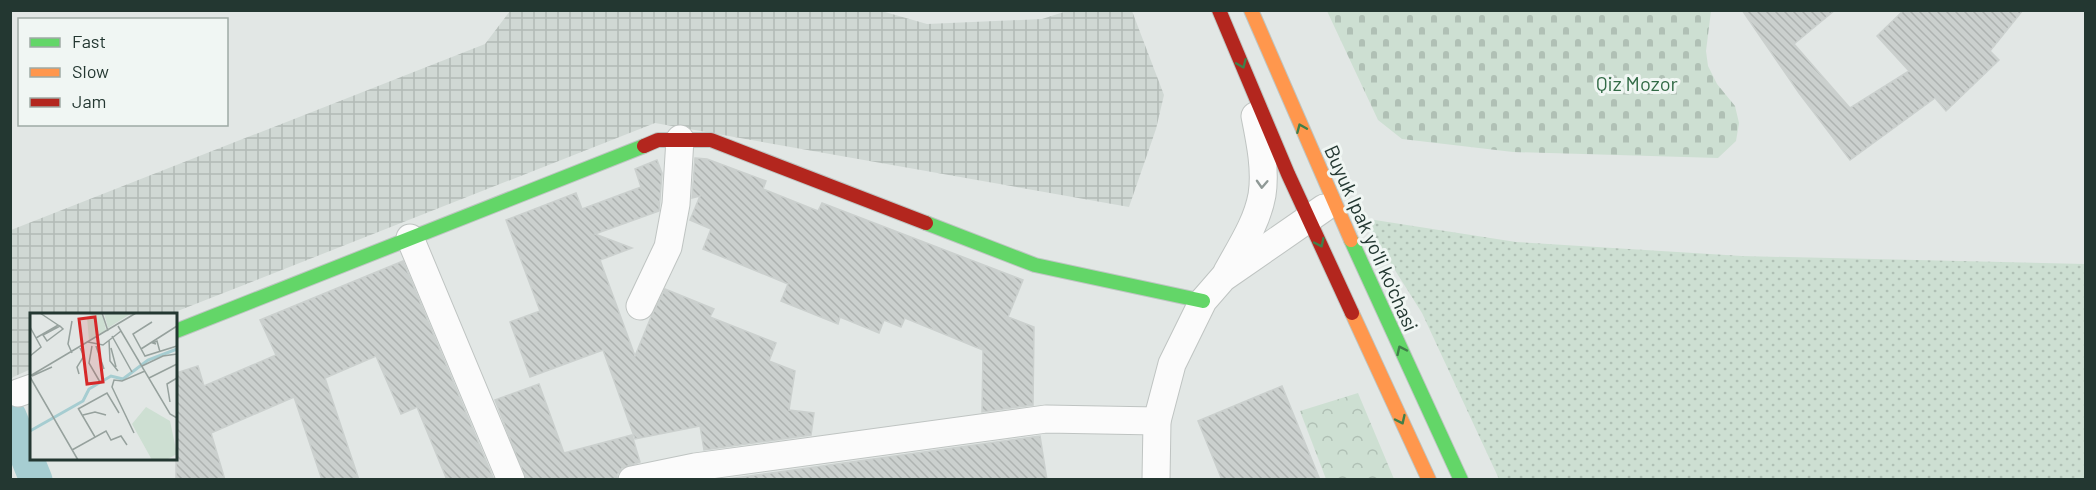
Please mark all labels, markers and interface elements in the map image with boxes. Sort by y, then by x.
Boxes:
legend [18,18,228,126]
text: Fast [72,30,106,52]
one-way arrow [1234,58,1246,69]
text: Slow [72,60,109,82]
park label: Qiz Mozor [1596,71,1678,95]
text: Jam [72,90,106,112]
one-way arrow [1296,124,1308,135]
street label: Buyuk Ipak yo'li ko'chasi [1320,141,1424,335]
one-way arrow [1256,180,1269,189]
one-way arrow [1312,237,1324,248]
inset map [30,313,177,460]
one-way arrow [1397,346,1409,357]
one-way arrow [1394,414,1406,425]

